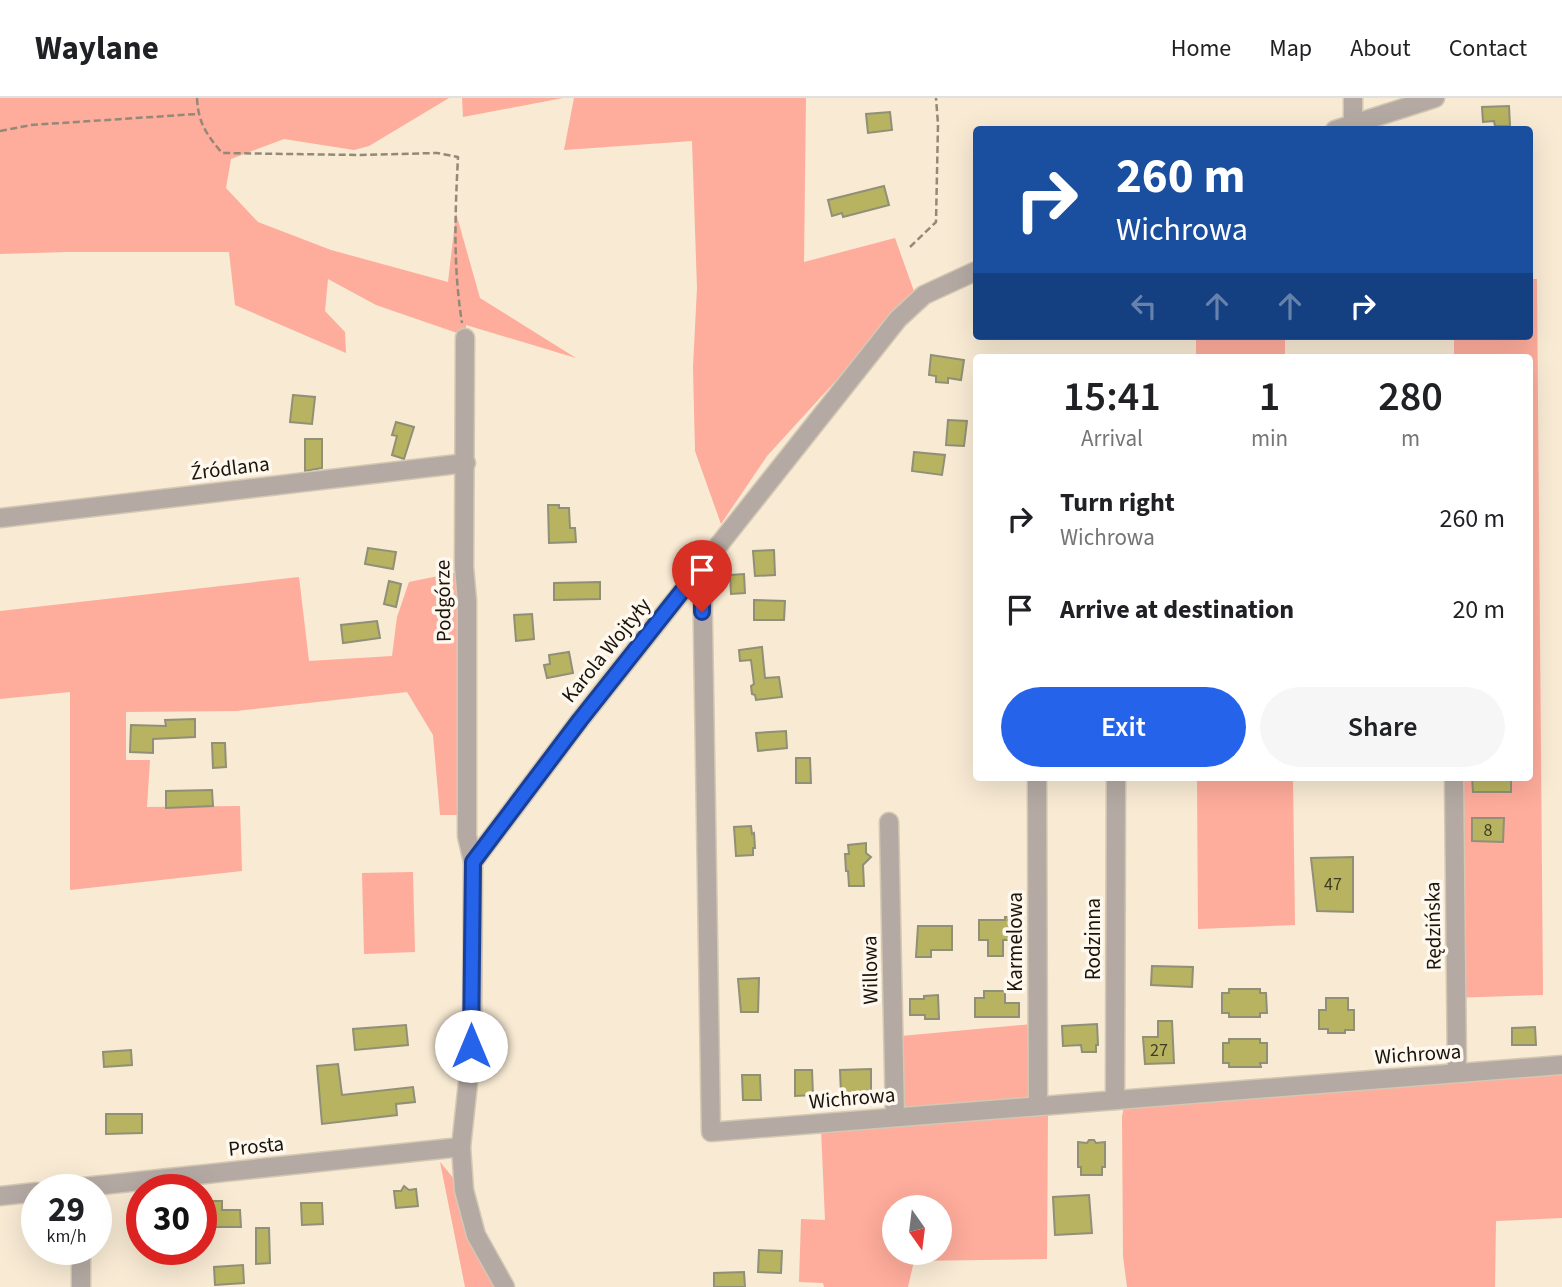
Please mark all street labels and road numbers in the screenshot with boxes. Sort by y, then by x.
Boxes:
street label: Źródlana [189,448,271,488]
street label: Podgórze [427,560,459,642]
street label: Karola Wojtyły [554,591,658,709]
street label: Rędzińska [1417,881,1449,971]
street label: Karmelowa [1000,892,1030,992]
street label: Rodzinna [1078,898,1108,980]
street label: Willowa [854,935,886,1005]
street label: Wichrowa [1374,1036,1462,1072]
street label: Wichrowa [808,1079,896,1117]
street label: Prosta [227,1128,285,1164]

